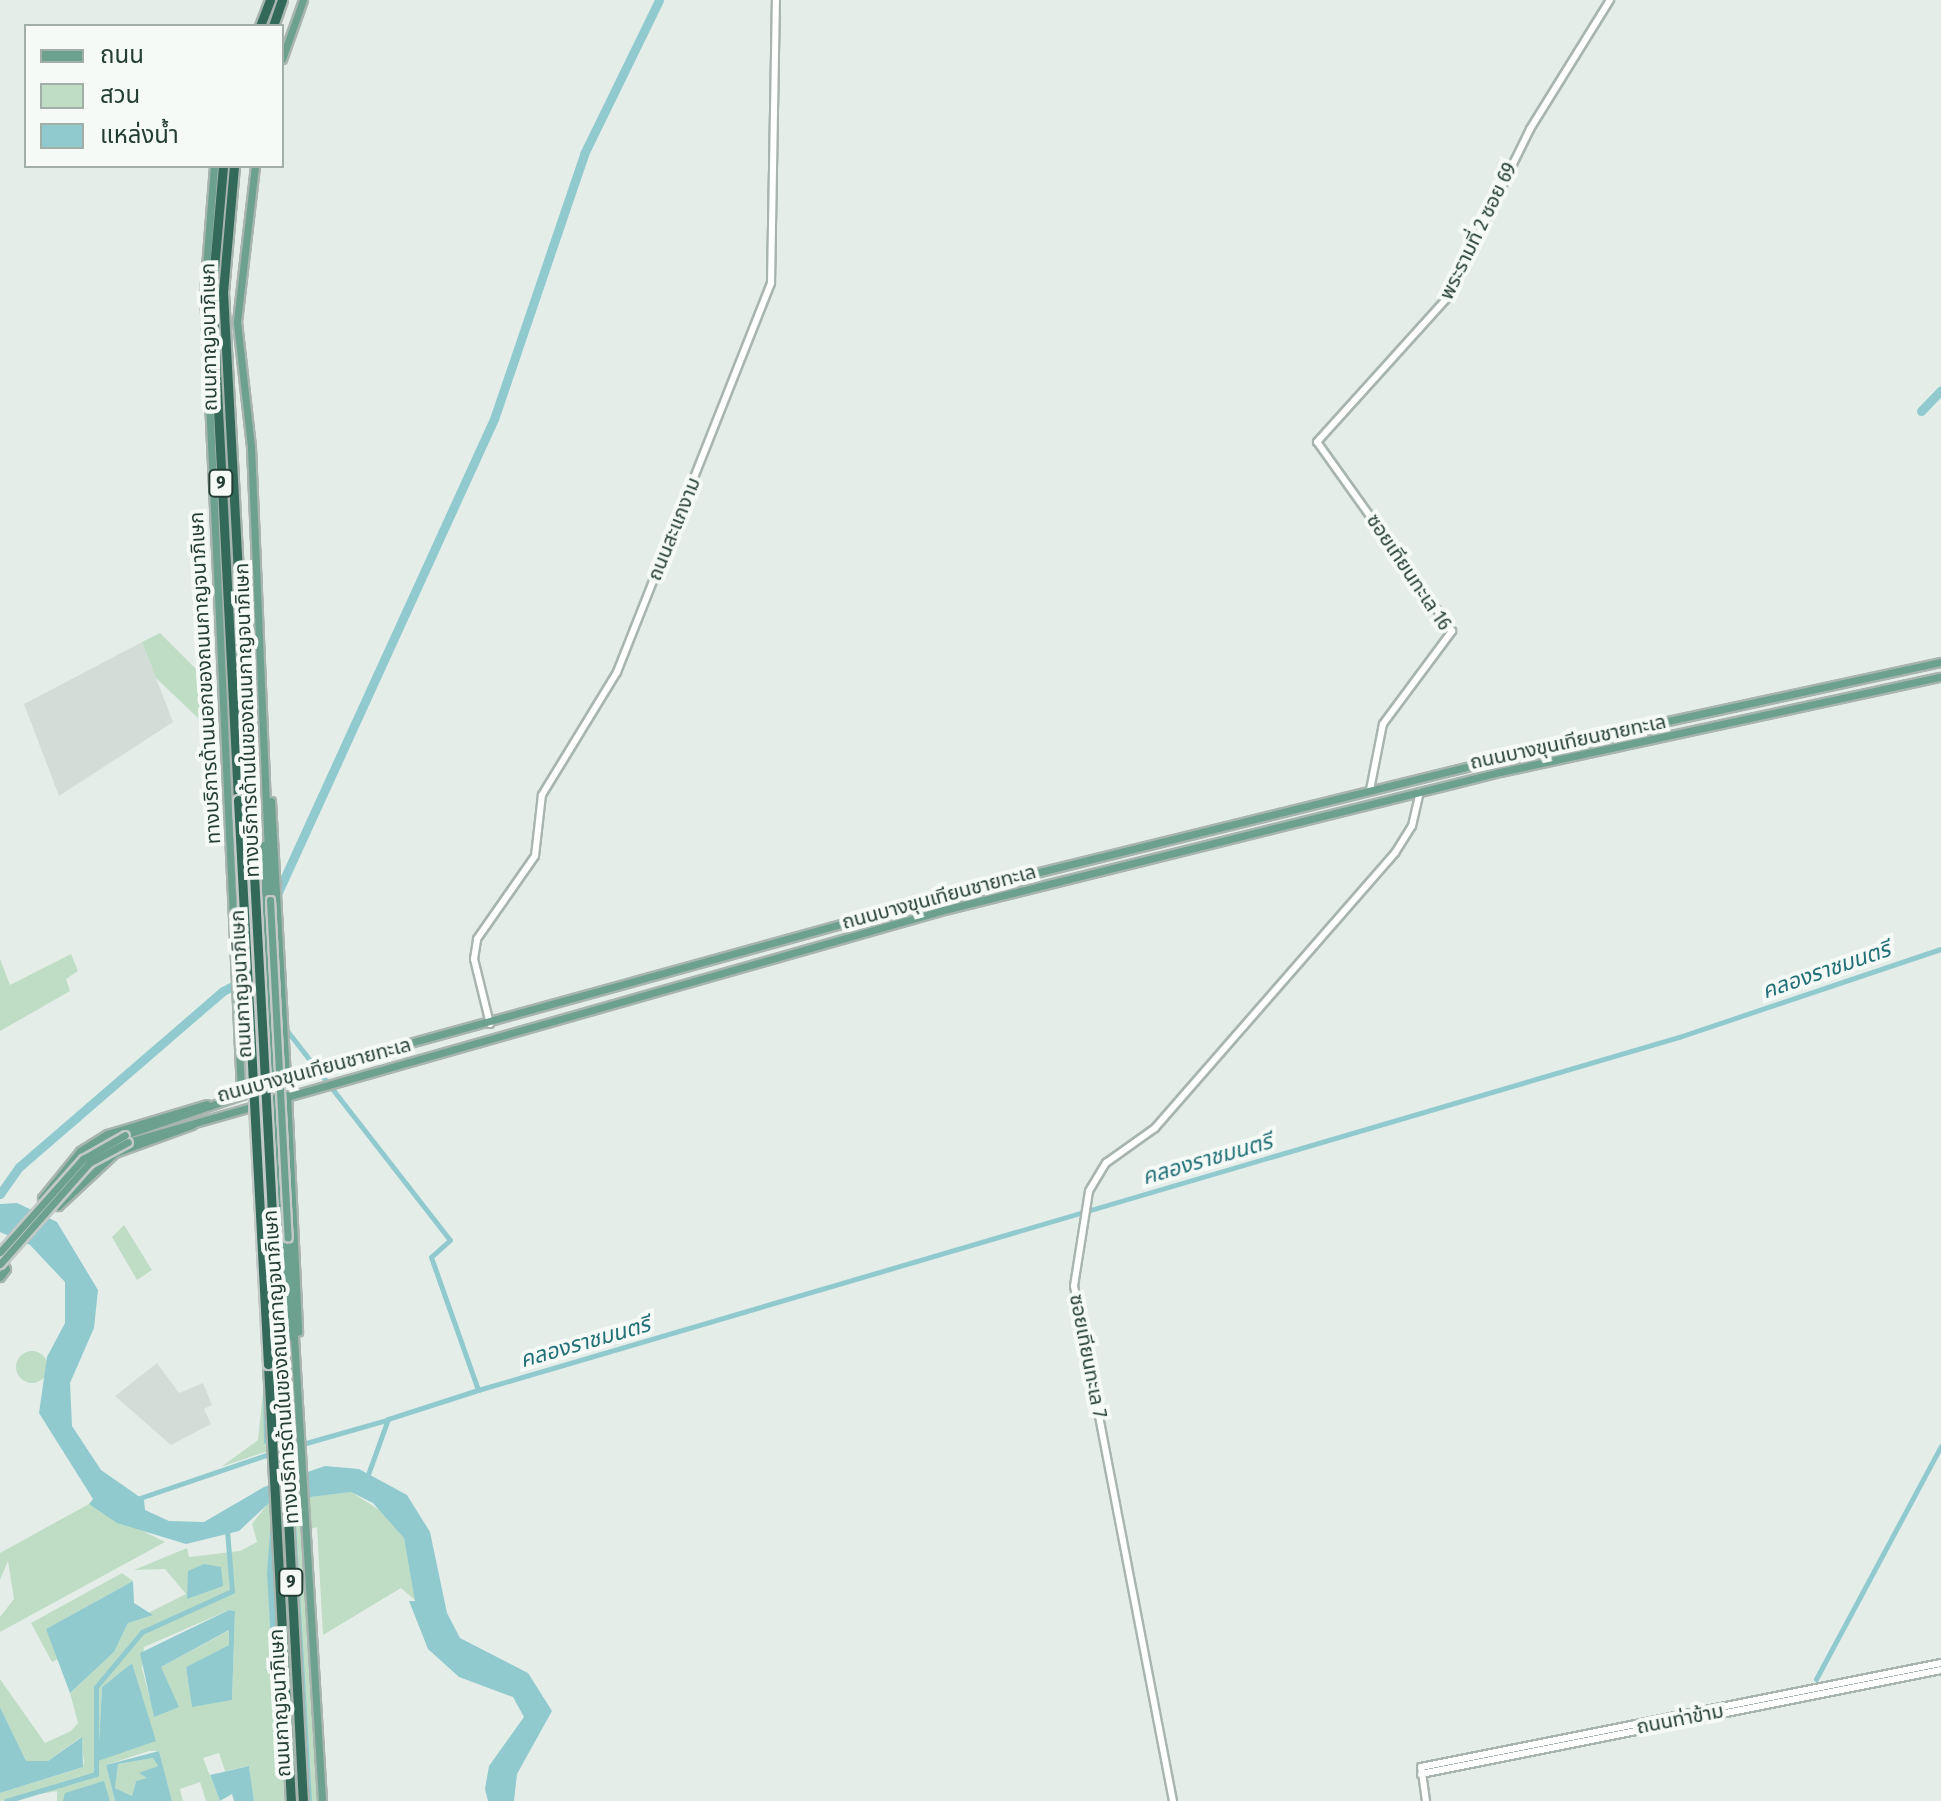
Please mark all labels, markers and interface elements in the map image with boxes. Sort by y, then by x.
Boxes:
legend [24,24,284,168]
text: ถนน [100,41,144,69]
text: สวน [100,81,140,109]
text: แหล่งน้ำ [100,121,179,149]
street label: พระรามที่ 2 ซอย 69 [1434,159,1522,303]
street label: ถนนกาญจนาภิเษก [196,263,222,411]
road number: 9 [207,469,235,497]
street label: ถนนสะแกงาม [642,474,706,584]
street label: ซอยเทียนทะเล 16 [1361,509,1457,635]
street label: ทางบริการด้านนอกของถนนกาญจนาภิเษก [184,511,226,845]
street label: ทางบริการด้านในของถนนกาญจนาภิเษก [230,562,264,878]
street label: ถนนบางขุนเทียนชายทะเล [1468,709,1668,775]
street label: ถนนบางขุนเทียนชายทะเล [839,860,1039,934]
street label: ถนนกาญจนาภิเษก [225,909,257,1059]
water label: คลองราชมนตรี [1758,936,1894,1004]
street label: ถนนบางขุนเทียนชายทะเล [214,1033,414,1107]
water label: คลองราชมนตรี [1139,1128,1275,1190]
street label: ทางบริการด้านในของถนนกาญจนาภิเษก [258,1209,304,1525]
street label: ซอยเทียนทะเล 7 [1064,1292,1112,1420]
water label: คลองราชมนตรี [517,1311,653,1373]
road number: 9 [277,1568,305,1596]
street label: ถนนกาญจนาภิเษก [264,1628,296,1778]
street label: ถนนท่าข้าม [1634,1699,1726,1739]

